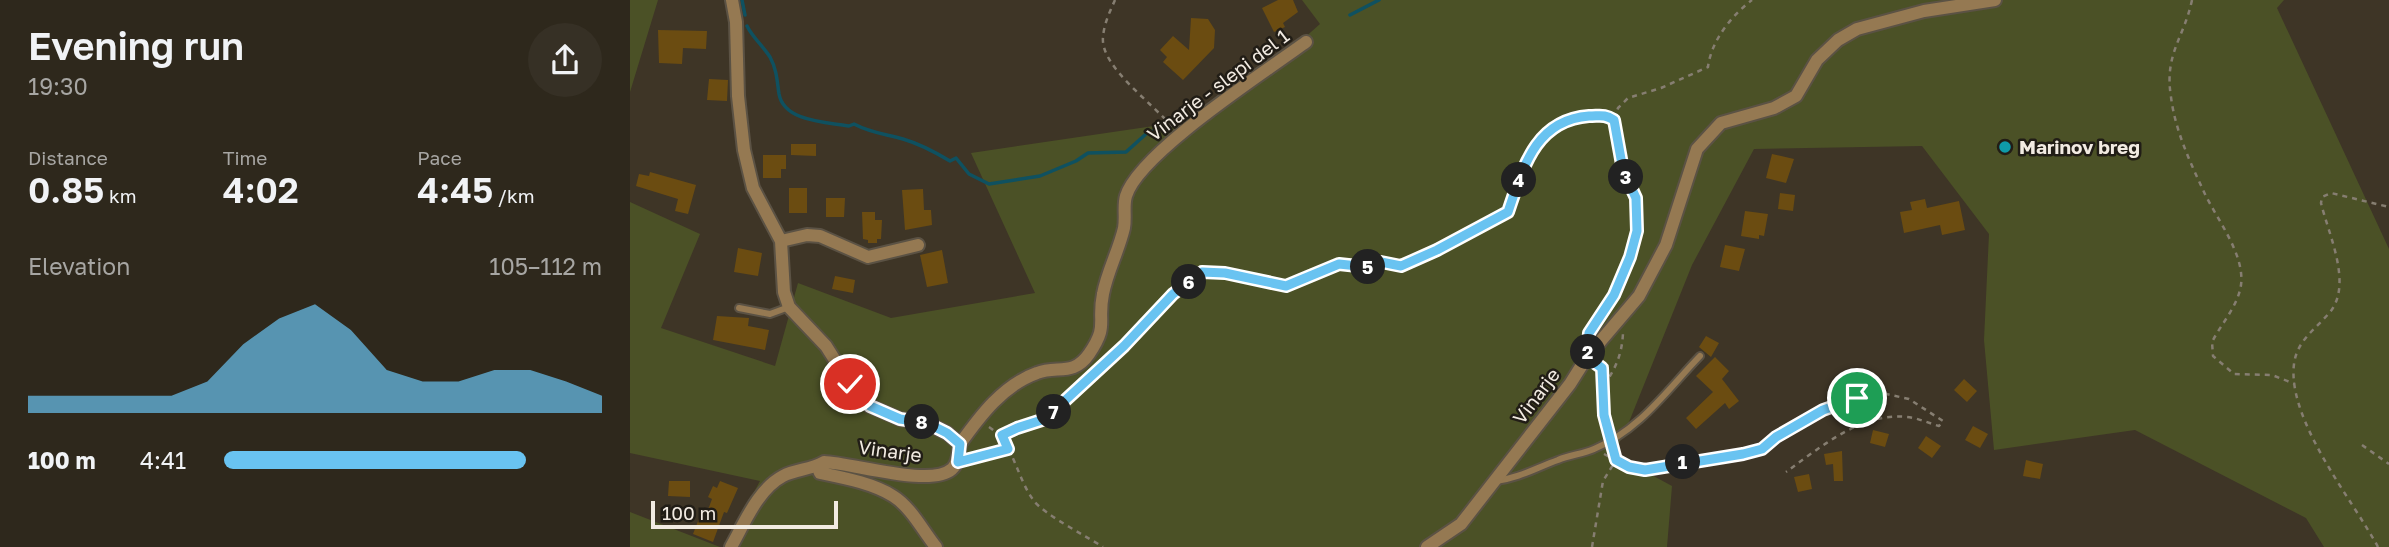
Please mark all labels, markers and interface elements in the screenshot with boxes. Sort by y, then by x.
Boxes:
text: Evening run [28,23,244,68]
button: share [528,23,602,97]
street label: Vinarje - slepi del 1 [1142,24,1293,145]
text: 19:30 [28,72,88,100]
place label: Marinov breg [2019,135,2140,158]
marker: Marinov breg [1997,139,2013,155]
text: Distance [28,146,108,169]
text: Time [223,146,267,169]
text: Pace [417,146,462,169]
pin: 3 [1608,160,1644,194]
pin: 4 [1502,162,1536,198]
text: 3 [1620,165,1631,188]
text: 4 [1513,168,1524,191]
text: 0.85 [28,169,104,211]
text: 4:02 [223,169,299,211]
text: 4:45 [417,169,493,211]
text: km [104,184,137,207]
text: /km [493,184,535,207]
pin: 5 [1350,250,1386,284]
text: Elevation [28,252,130,280]
text: 105–112 m [489,252,602,280]
text: 5 [1362,255,1373,278]
pin: 6 [1172,264,1206,300]
text: 6 [1182,270,1195,293]
pin: 2 [1570,334,1606,370]
text: 2 [1582,340,1593,363]
pin [820,354,880,414]
street label: Vinarje [1507,363,1564,428]
icon: check [831,365,869,403]
pin [1827,368,1887,428]
icon: arrive [1838,379,1876,417]
pin: 7 [1036,394,1072,430]
text: 7 [1048,400,1059,423]
pin: 8 [904,404,940,440]
text: 8 [915,410,928,433]
street label: Vinarje [857,435,923,466]
pin: 1 [1666,444,1700,480]
text: 100 m [28,446,96,474]
text: 4:41 [140,446,186,474]
text: 1 [1678,450,1687,473]
scale bar [651,498,838,530]
text: 100 m [662,501,716,524]

